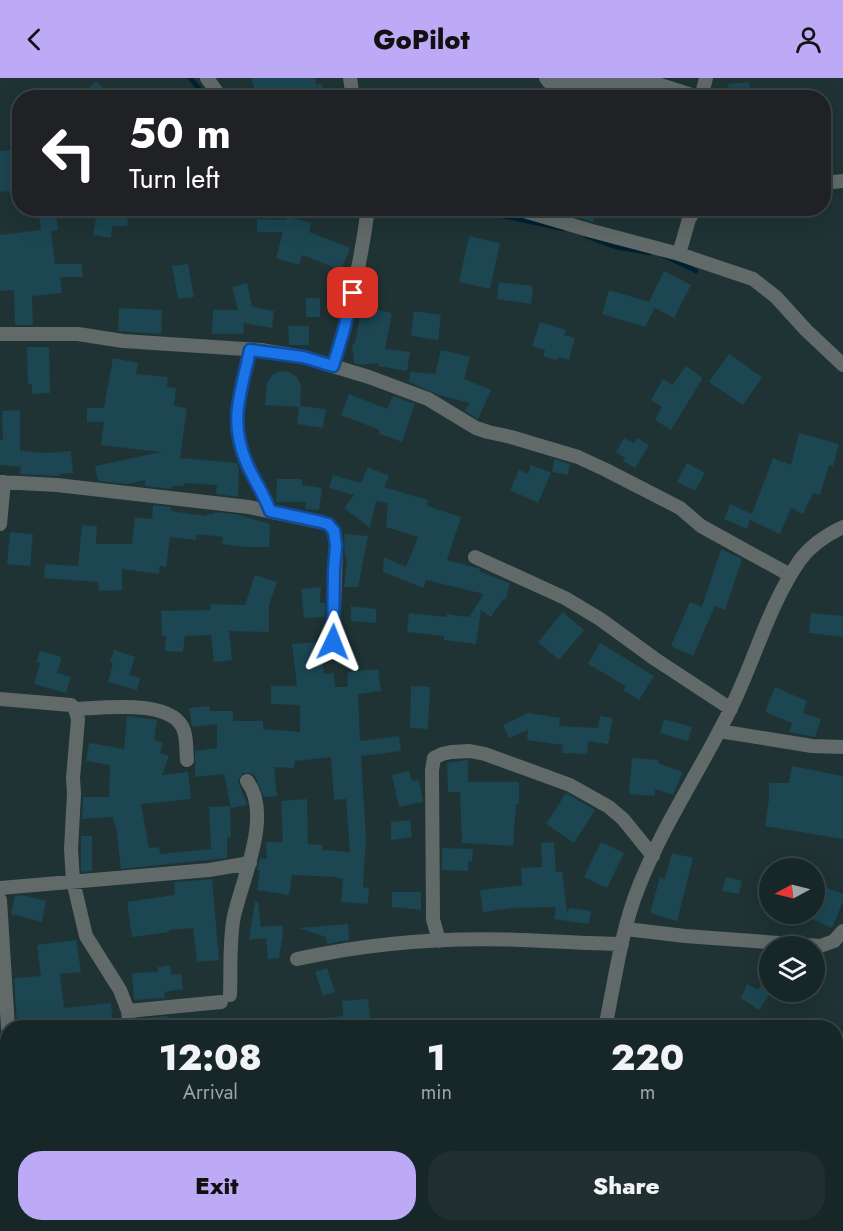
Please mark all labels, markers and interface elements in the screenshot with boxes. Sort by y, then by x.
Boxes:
text: GoPilot [373,20,470,59]
icon: back [18,23,51,56]
icon: person [792,23,825,56]
text: 50 m [129,103,231,164]
icon: left [30,114,108,192]
text: Turn left [129,159,219,198]
pin [327,267,378,318]
icon: arrive [336,276,369,309]
position arrow [301,610,365,674]
north arrow [759,858,825,924]
map controls [759,858,825,1002]
button: layers [759,936,825,1002]
text: 12:08 [159,1031,262,1083]
text: 1 [427,1031,446,1083]
text: 220 [611,1031,684,1083]
text: Arrival [183,1078,238,1107]
text: min [421,1078,452,1107]
text: m [640,1078,655,1107]
button: Exit [18,1151,416,1220]
button: Share [428,1151,825,1220]

